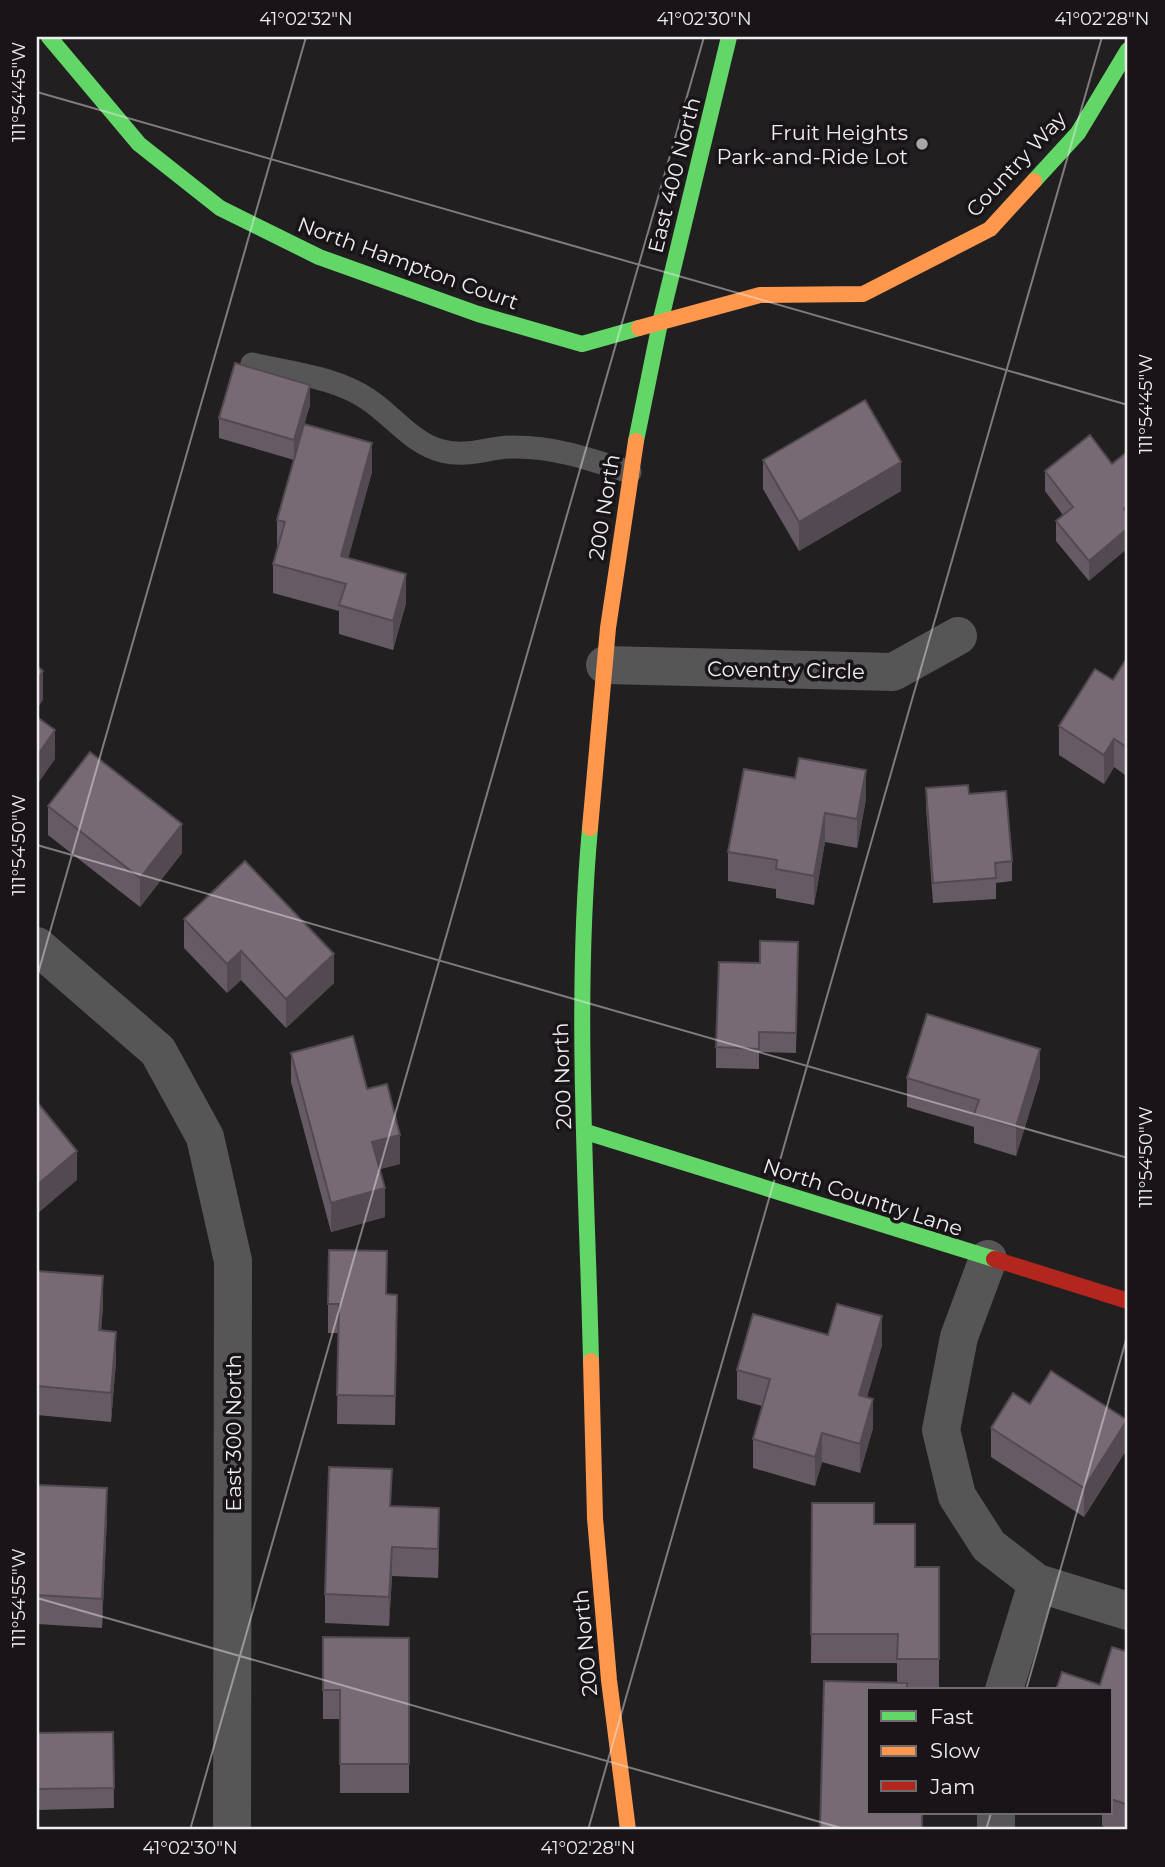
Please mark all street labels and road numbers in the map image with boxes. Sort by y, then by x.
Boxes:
street label: East 400 North [643,95,705,255]
street label: Country Way [961,106,1072,222]
street label: North Hampton Court [294,211,522,315]
street label: 200 North [583,452,625,562]
street label: Coventry Circle [707,656,865,684]
street label: 200 North [548,1022,576,1130]
street label: North Country Lane [760,1153,966,1241]
street label: East 300 North [221,1354,246,1512]
street label: 200 North [568,1589,602,1697]

